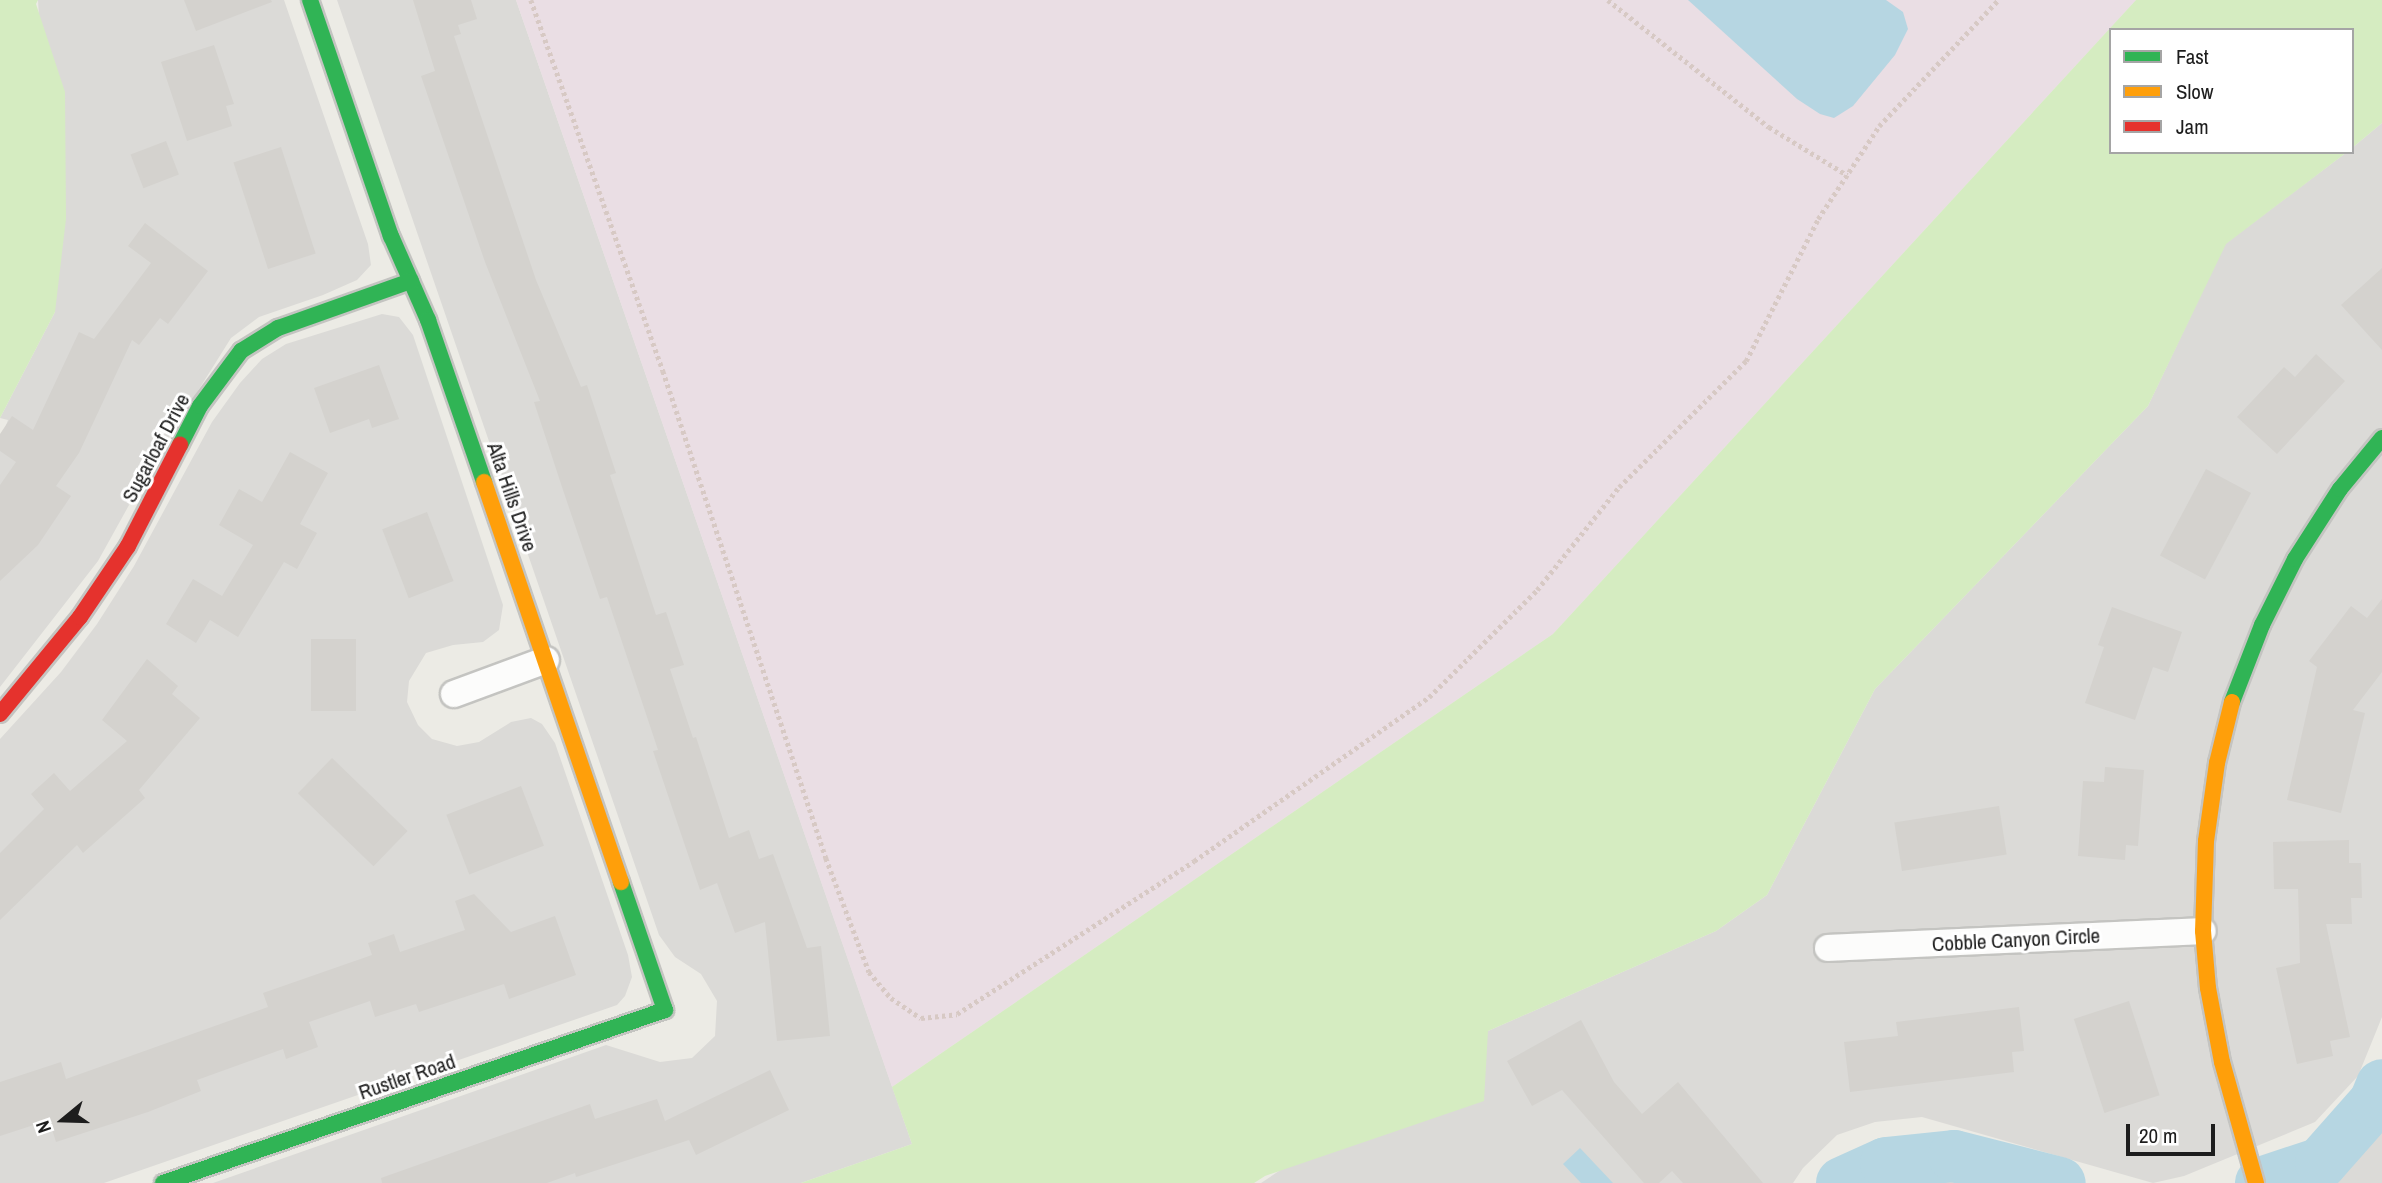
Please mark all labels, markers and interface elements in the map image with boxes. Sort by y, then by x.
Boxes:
legend [2109,28,2354,154]
text: Fast [2176,42,2209,71]
text: Slow [2176,77,2213,106]
text: Jam [2176,112,2209,141]
street label: Sugarloaf Drive [117,389,195,507]
street label: Alta Hills Drive [482,439,542,555]
street label: Cobble Canyon Circle [1931,923,2101,957]
street label: Rustler Road [355,1049,459,1105]
north arrow [28,1085,98,1155]
scale bar [2130,1110,2219,1154]
text: N [29,1117,57,1136]
text: 20 m [2139,1121,2177,1150]

